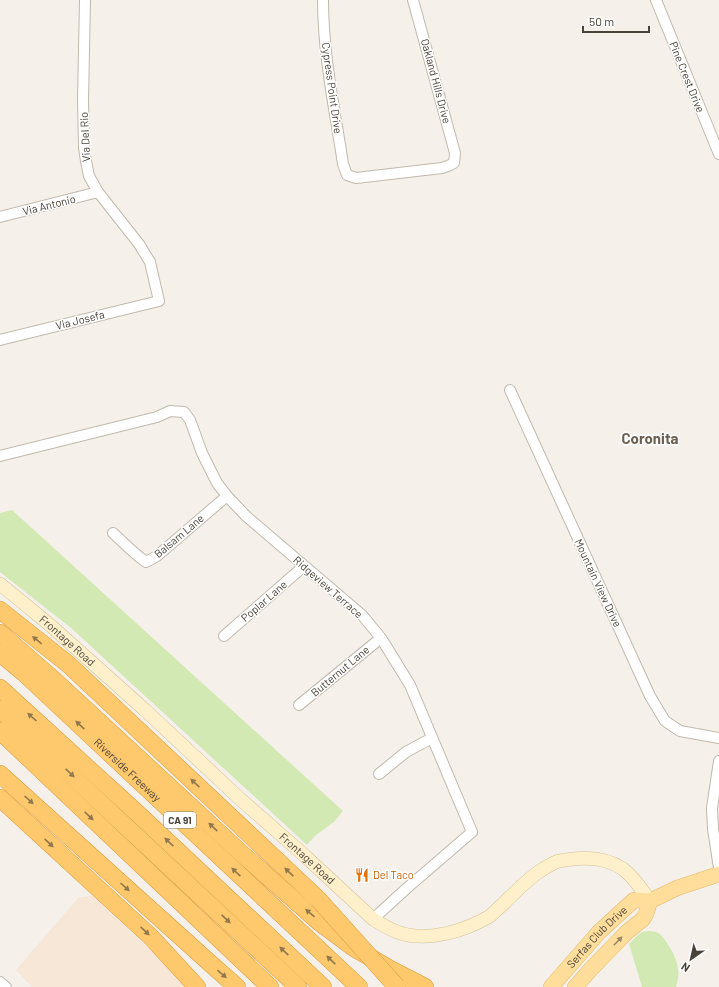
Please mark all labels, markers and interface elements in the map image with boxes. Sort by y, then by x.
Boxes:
scale bar [583,8,649,34]
text: 50 m [589,14,614,28]
street label: Oakland Hills Drive [419,37,454,125]
street label: Pine Crest Drive [667,39,708,114]
street label: Cypress Point Drive [320,42,345,134]
street label: Via Del Rio [77,112,92,162]
street label: Via Antonio [21,192,77,217]
street label: Via Josefa [54,307,106,332]
district label: Coronita [621,429,679,447]
street label: Balsam Lane [151,511,206,560]
street label: Mountain View Drive [572,537,625,629]
street label: Ridgeview Terrace [291,553,366,620]
street label: Poplar Lane [238,577,289,624]
street label: Frontage Road [37,612,98,668]
one-way arrow [32,635,43,644]
street label: Butternut Lane [308,642,372,699]
one-way arrow [27,713,36,722]
one-way arrow [74,721,85,730]
street label: Riverside Freeway [92,735,164,804]
one-way arrow [65,768,75,778]
one-way arrow [190,778,200,788]
one-way arrow [24,795,34,805]
one-way arrow [84,811,94,821]
road number: CA 91 [164,812,196,828]
one-way arrow [208,823,217,832]
street label: Frontage Road [277,830,338,886]
one-way arrow [164,838,174,847]
one-way arrow [44,839,54,848]
one-way arrow [231,867,241,876]
restaurant icon: Del Taco [354,867,370,883]
one-way arrow [285,868,294,877]
place label: Del Taco [373,868,414,881]
one-way arrow [120,883,131,892]
street label: Serfas Club Drive [564,903,629,970]
one-way arrow [304,909,315,918]
one-way arrow [221,914,231,924]
one-way arrow [140,927,150,936]
one-way arrow [613,936,623,946]
north arrow [671,939,711,979]
one-way arrow [279,946,289,956]
one-way arrow [326,956,336,965]
text: N [678,960,692,975]
one-way arrow [218,969,227,978]

